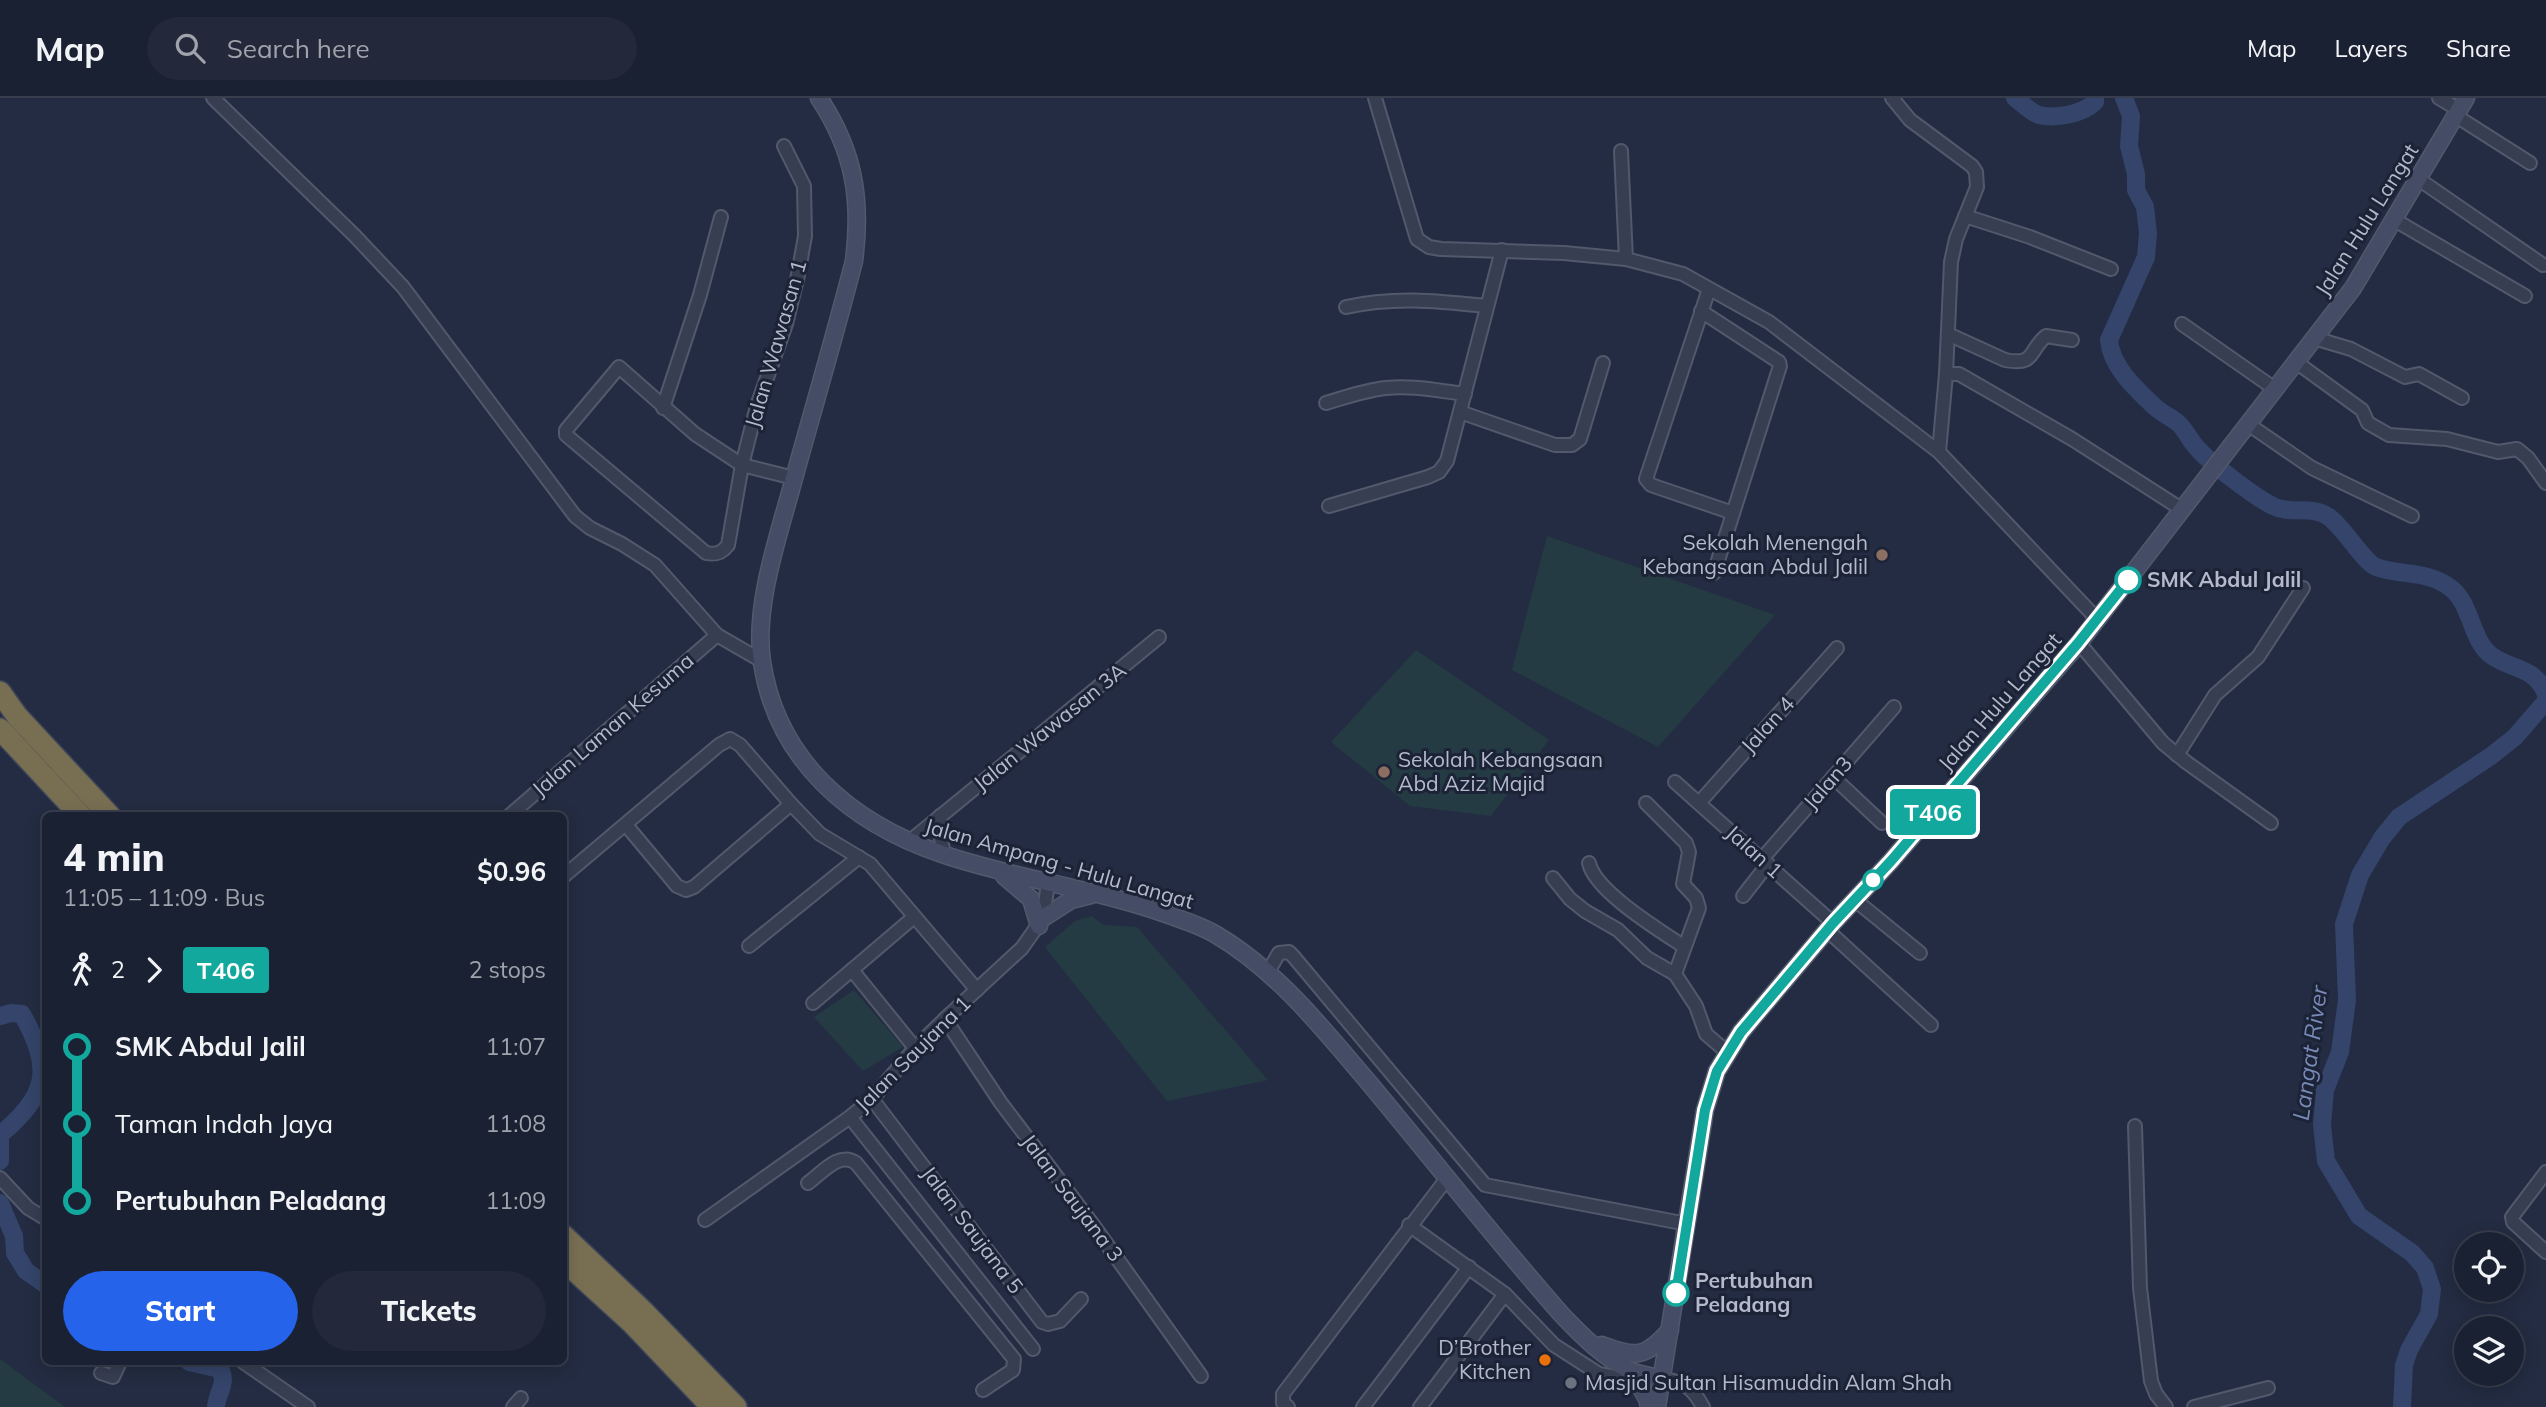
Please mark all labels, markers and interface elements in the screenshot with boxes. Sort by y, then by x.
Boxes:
search box [147,17,637,80]
text: Map [35,28,105,69]
icon: search [171,29,209,67]
text: Search here [227,32,370,65]
text: Map [2247,33,2296,63]
text: Layers [2334,33,2408,63]
text: Share [2446,33,2511,63]
street label: Jalan Hulu Langat [2309,139,2423,300]
street label: Jalan Wawasan 1 [739,257,811,431]
place label: Sekolah Menengah Kebangsaan Abdul Jalil [1642,529,1868,579]
marker: Sekolah Menengah Kebangsaan Abdul Jalil [1874,547,1890,563]
place label: SMK Abdul Jalil [2147,566,2301,592]
marker: SMK Abdul Jalil [2115,567,2141,593]
street label: Jalan Hulu Langat [1932,627,2066,776]
street label: Jalan Laman Kesuma [526,647,699,802]
street label: Jalan Wawasan 3A [968,656,1131,796]
street label: Jalan 4 [1735,690,1800,758]
place label: Sekolah Kebangsaan Abd Aziz Majid [1398,746,1603,796]
street label: Jalan3 [1797,750,1857,814]
marker: Sekolah Kebangsaan Abd Aziz Majid [1376,764,1392,780]
line badge: T406 [1884,789,1982,835]
text: T406 [1904,797,1962,827]
street label: Jalan Ampang - Hulu Langat [922,812,1197,914]
street label: Jalan 1 [1721,819,1788,884]
text: 4 min [63,833,165,881]
text: $0.96 [477,855,546,888]
unlabelled marker [1863,870,1883,890]
text: 11:05 – 11:09 · Bus [63,883,265,912]
icon: walk [63,951,101,989]
icon: forward [135,951,173,989]
text: 2 [111,955,125,984]
text: T406 [197,955,255,985]
text: 2 stops [469,955,546,984]
water label: Langat River [2286,982,2334,1122]
street label: Jalan Saujana 1 [849,990,976,1117]
text: SMK Abdul Jalil [115,1030,306,1063]
text: 11:07 [486,1032,546,1061]
text: Taman Indah Jaya [115,1107,333,1140]
text: 11:08 [486,1109,546,1138]
street label: Jalan Saujana 3 [1016,1128,1129,1266]
street label: Jalan Saujana 5 [916,1160,1029,1298]
text: Pertubuhan Peladang [115,1184,386,1217]
text: 11:09 [486,1186,546,1215]
map controls [2454,1232,2524,1386]
button: locate [2454,1232,2524,1302]
place label: Pertubuhan Peladang [1695,1267,1813,1317]
button: Start [63,1271,298,1351]
button: Tickets [312,1271,546,1351]
marker: Pertubuhan Peladang [1663,1280,1689,1306]
button: layers [2454,1316,2524,1386]
place label: D’Brother Kitchen [1438,1334,1531,1384]
marker: D’Brother Kitchen [1537,1352,1553,1368]
place label: Masjid Sultan Hisamuddin Alam Shah [1585,1369,1952,1395]
marker: Masjid Sultan Hisamuddin Alam Shah [1563,1375,1579,1391]

